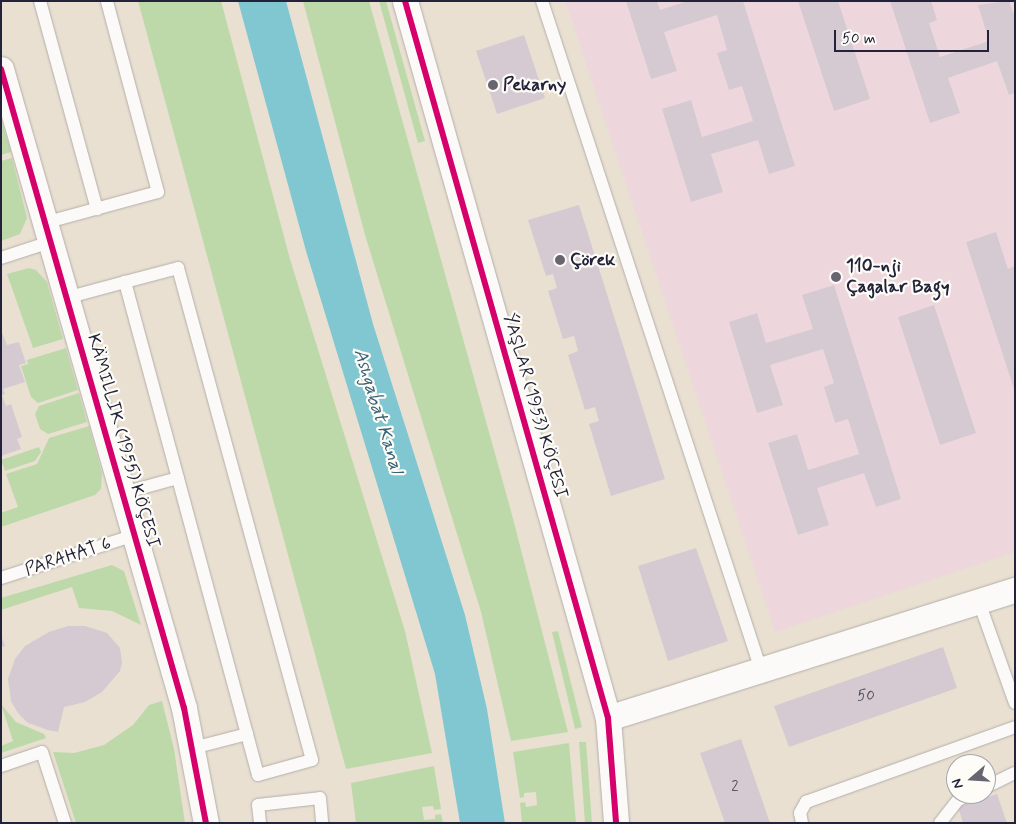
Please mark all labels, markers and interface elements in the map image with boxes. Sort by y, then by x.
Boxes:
scale bar [836,20,991,52]
text: 50 m [842,29,876,49]
place label: Pekarny [503,74,566,96]
marker: Pekarny [487,79,499,91]
place label: Çörek [570,249,616,271]
marker: Çörek [554,254,566,266]
place label: 110-nji Çagalar Bagy [846,256,949,298]
marker: 110-nji Çagalar Bagy [830,271,842,283]
street label: ÝAŞLAR (1953) KÖÇESI [498,311,572,501]
street label: KÄMILLIK (1955) KÖÇESI [82,331,164,551]
water label: Ashgabat Kanal [349,347,407,475]
street label: PARAHAT 6 [22,533,114,581]
house number: 50 [857,688,875,706]
north arrow [946,754,996,804]
text: N [948,776,968,791]
house number: 2 [731,779,739,797]

